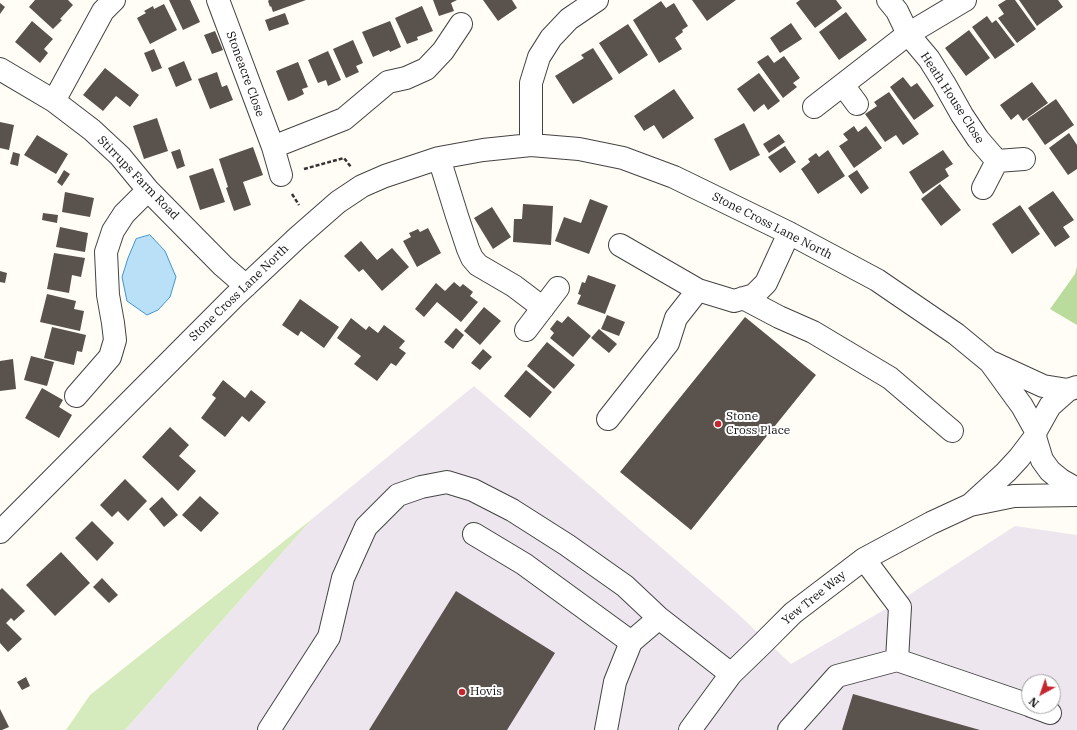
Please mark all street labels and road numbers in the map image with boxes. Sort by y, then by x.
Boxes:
street label: Stoneacre Close [223,29,267,119]
street label: Heath House Close [917,50,987,146]
street label: Stirrups Farm Road [94,133,182,223]
street label: Stone Cross Lane North [710,189,834,263]
street label: Stone Cross Lane North [186,242,292,344]
street label: Yew Tree Way [779,568,849,628]

